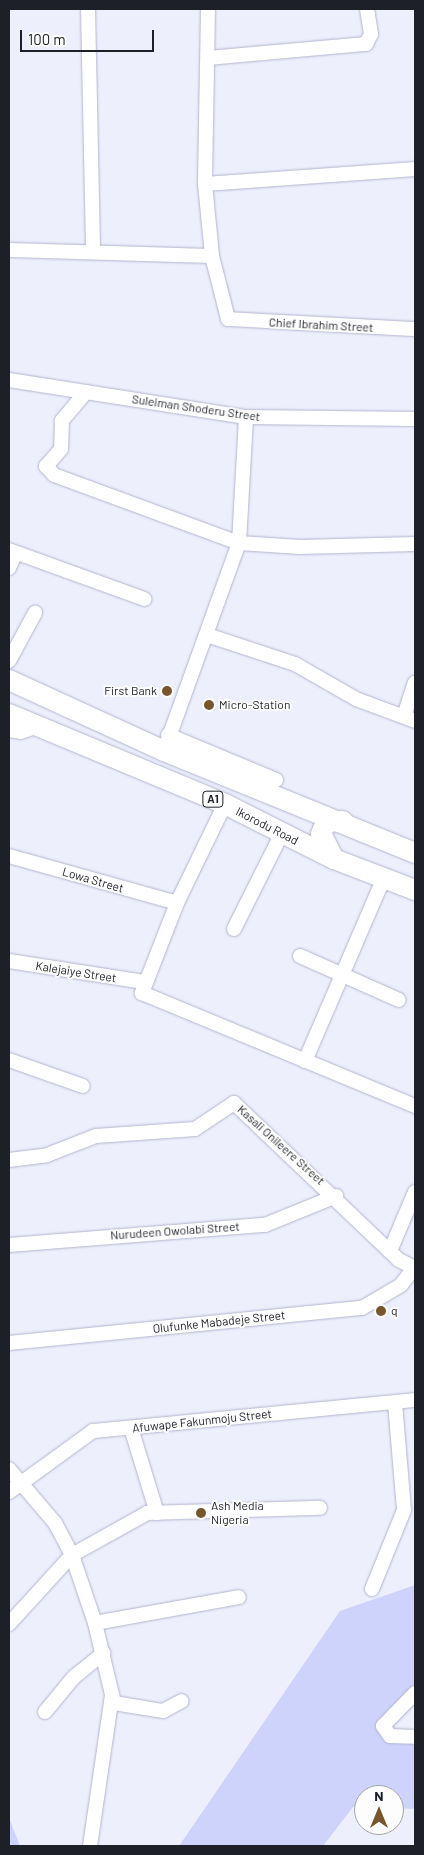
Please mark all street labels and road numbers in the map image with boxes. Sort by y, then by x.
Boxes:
street label: Chief Ibrahim Street [268,315,374,335]
street label: Suleiman Shoderu Street [131,392,261,424]
road number: A1 [202,791,224,808]
street label: Ikorodu Road [233,804,301,848]
street label: Lowa Street [61,864,125,896]
street label: Kalejaiye Street [35,959,117,985]
street label: Kasali Onileere Street [235,1102,327,1188]
street label: Nurudeen Owolabi Street [110,1219,240,1243]
street label: Olufunke Mabadeje Street [152,1308,286,1336]
street label: Afuwape Fakunmoju Street [132,1407,272,1435]

